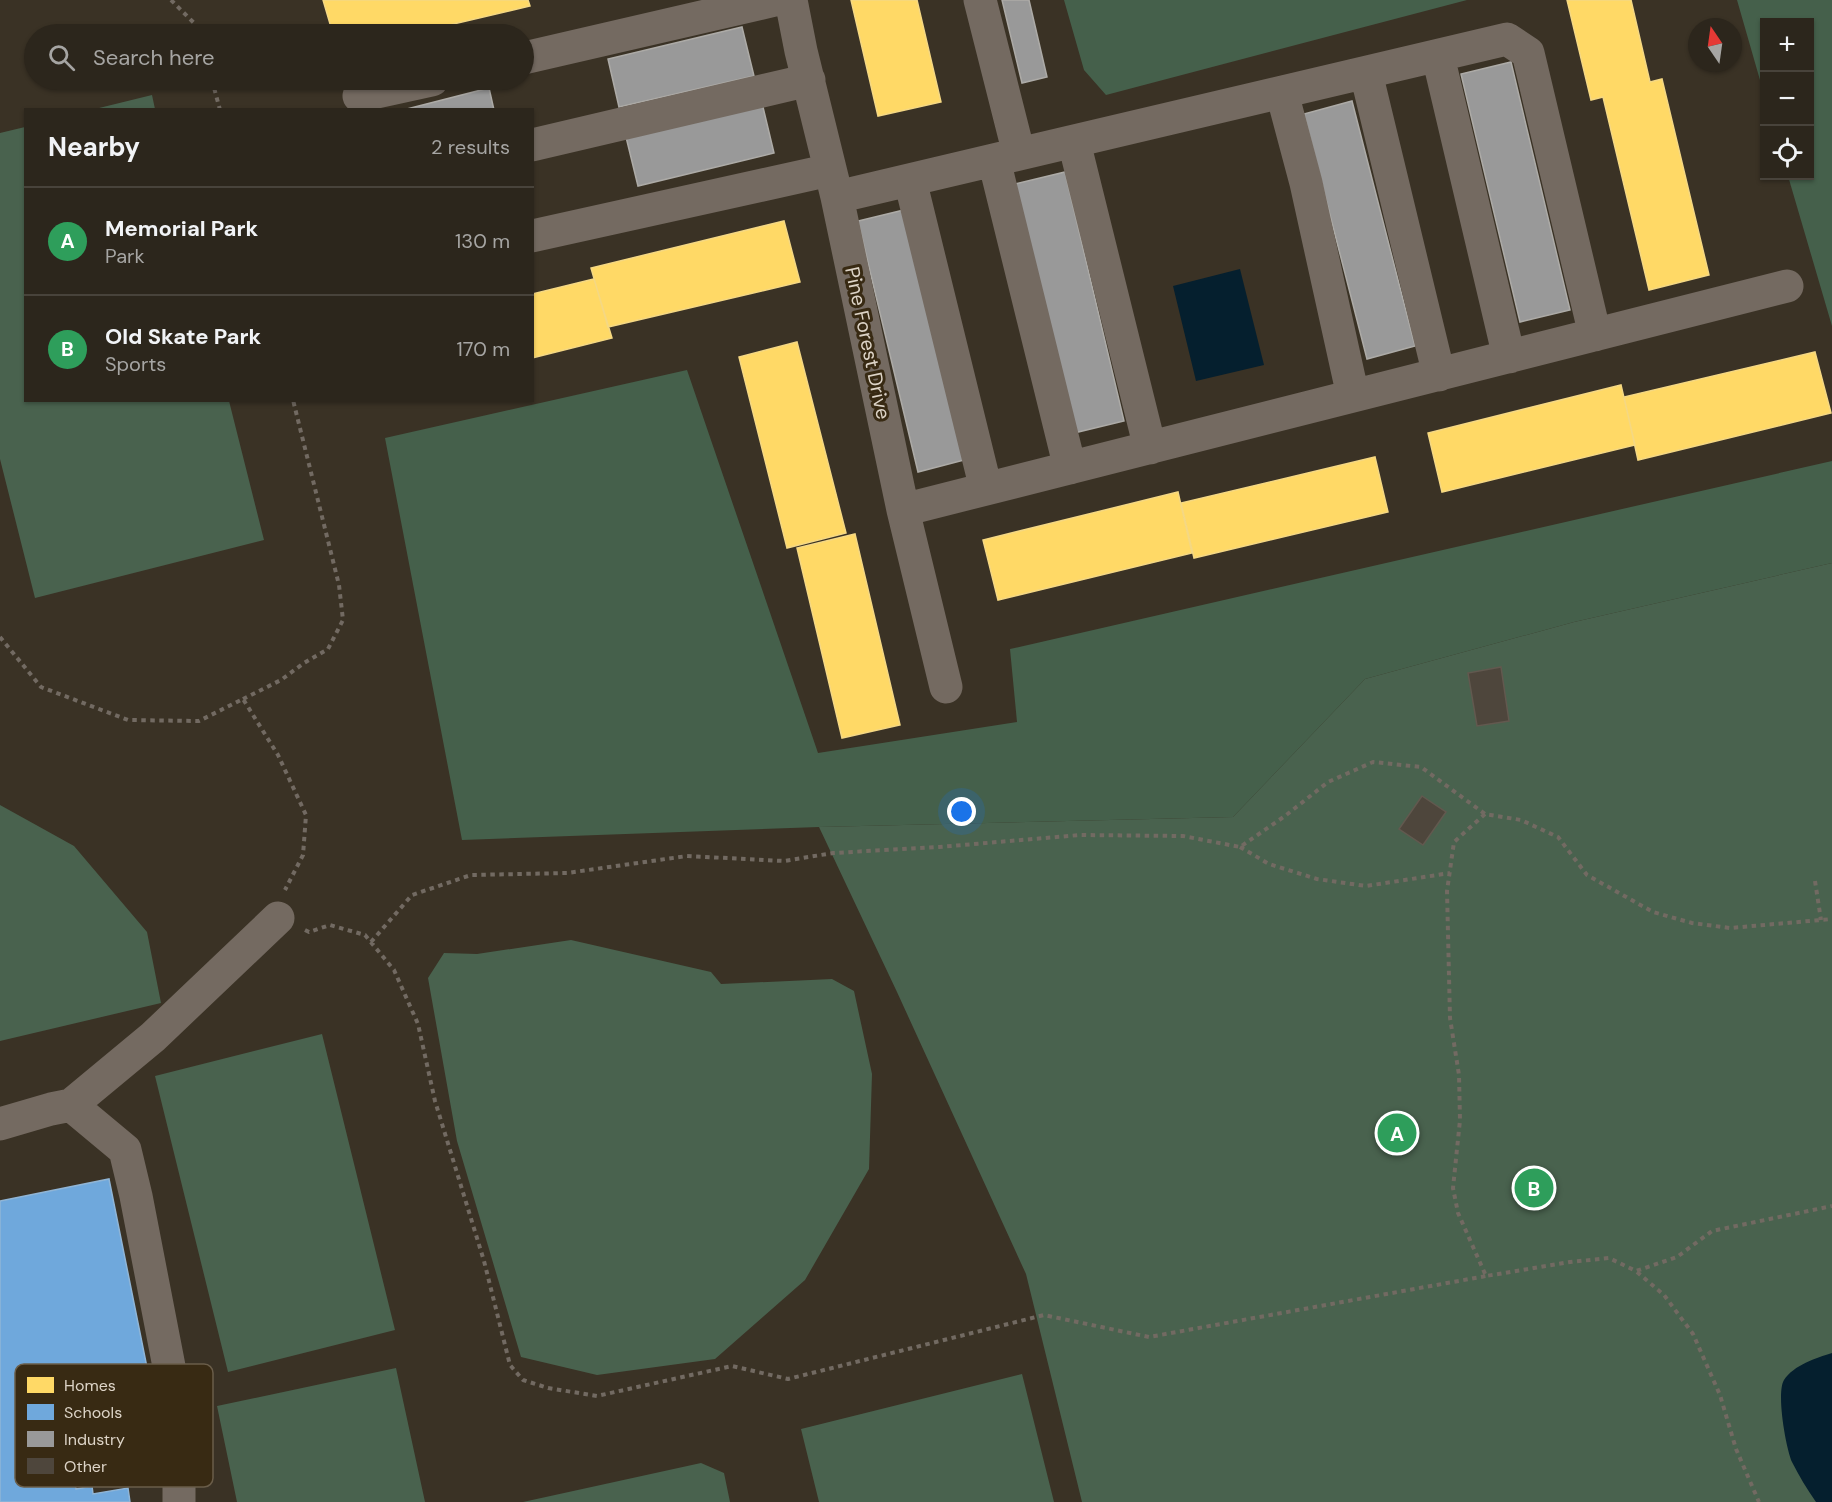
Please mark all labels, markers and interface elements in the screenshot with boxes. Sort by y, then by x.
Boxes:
north arrow [1688,18,1742,72]
map controls [1760,18,1814,180]
button: + [1760,18,1814,72]
search box [24,24,534,90]
icon: search [45,41,78,74]
text: Search here [93,43,214,72]
button: − [1760,72,1814,126]
button: locate [1760,126,1814,180]
text: Nearby [48,130,140,164]
text: 2 results [431,134,510,160]
text: Memorial Park [105,214,258,243]
text: A [60,228,75,254]
text: 130 m [455,228,510,254]
text: Park [105,243,145,269]
street label: Pine Forest Drive [839,264,897,422]
text: Old Skate Park [105,322,261,351]
text: B [61,336,74,362]
text: 170 m [457,336,510,362]
text: Sports [105,351,166,377]
your location [947,797,976,826]
pin: A [1378,1110,1416,1156]
pin: B [1514,1166,1553,1210]
legend [15,1364,213,1487]
text: Homes [64,1375,116,1396]
text: Schools [64,1402,122,1423]
text: Industry [64,1429,125,1450]
text: Other [64,1456,107,1477]

